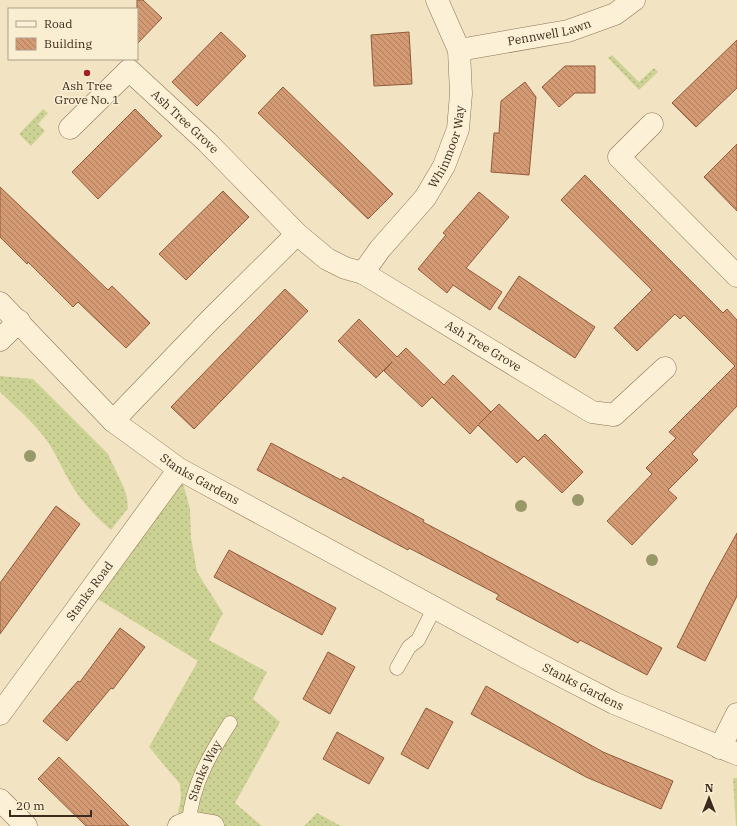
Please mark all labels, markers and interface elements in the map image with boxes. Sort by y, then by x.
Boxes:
legend [8,8,138,60]
street label: Pennwell Lawn [506,15,593,48]
text: Road [44,16,73,31]
text: Building [44,36,92,51]
marker: Ash Tree Grove No. 1 [82,68,92,78]
place label: Ash Tree Grove No. 1 [54,78,120,107]
street label: Ash Tree Grove [149,87,222,156]
street label: Whinmoor Way [425,104,467,191]
street label: Ash Tree Grove [443,317,524,374]
street label: Stanks Gardens [157,450,242,507]
street label: Stanks Road [63,558,116,624]
street label: Stanks Gardens [540,659,626,713]
street label: Stanks Way [185,737,225,803]
north arrow [689,778,729,818]
text: N [705,781,714,795]
scale bar [10,792,91,818]
text: 20 m [16,798,45,813]

